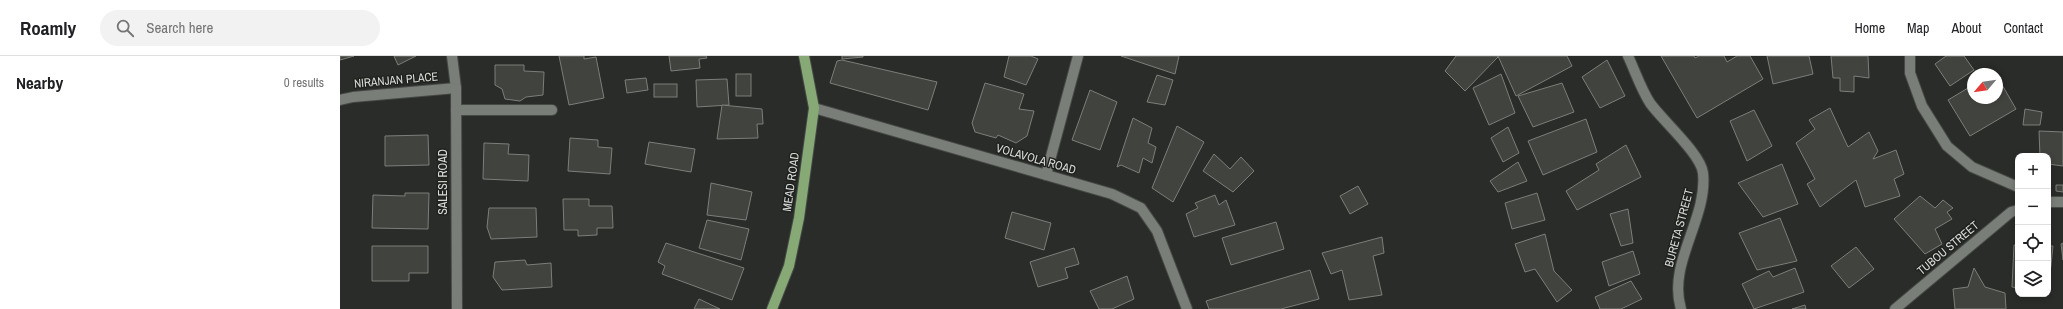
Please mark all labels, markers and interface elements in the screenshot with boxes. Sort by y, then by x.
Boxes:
search box [100,10,380,46]
text: Roamly [20,15,76,41]
icon: search [114,17,136,39]
text: Search here [146,17,213,38]
text: Home [1854,19,1885,37]
text: Map [1907,19,1929,37]
text: About [1951,19,1981,37]
text: Contact [2003,19,2043,37]
street label: NIRANJAN PLACE [353,68,439,92]
north arrow [1967,68,2003,104]
text: Nearby [16,71,63,94]
text: 0 results [284,74,324,91]
street label: VOLAVOLA ROAD [994,140,1078,178]
street label: SALESI ROAD [435,149,451,215]
street label: MEAD ROAD [779,151,803,213]
map controls [2015,153,2051,297]
button: + [2015,153,2051,189]
street label: BURETA STREET [1661,187,1697,269]
button: − [2015,189,2051,225]
street label: TUBOU STREET [1914,217,1982,279]
button: locate [2015,225,2051,261]
button: layers [2015,261,2051,297]

